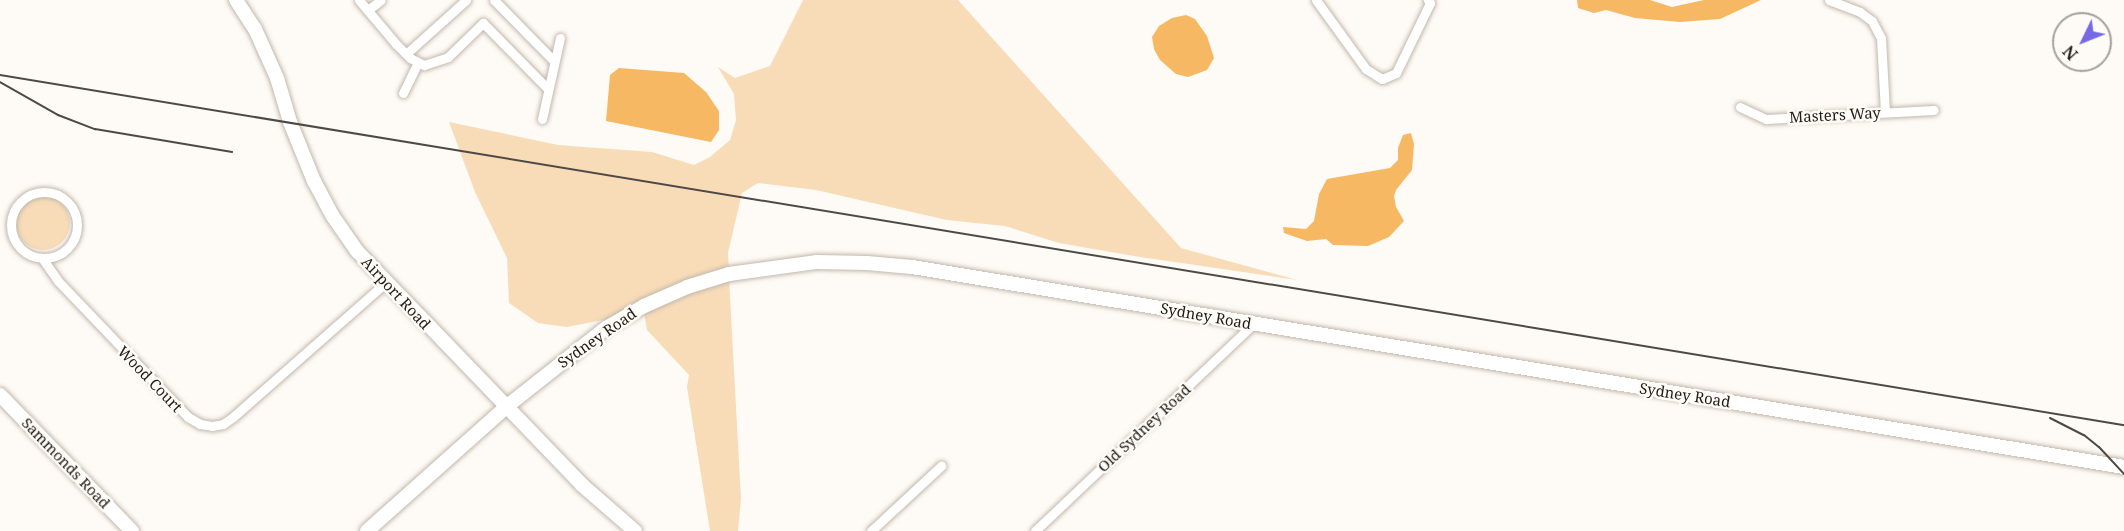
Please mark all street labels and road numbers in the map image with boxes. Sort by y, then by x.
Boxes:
street label: Masters Way [1789,104,1881,126]
street label: Airport Road [358,253,434,333]
street label: Sydney Road [1159,299,1253,333]
street label: Sydney Road [554,304,640,372]
street label: Wood Court [114,342,186,416]
street label: Sydney Road [1638,379,1732,411]
street label: Old Sydney Road [1094,380,1194,476]
street label: Sammonds Road [18,414,114,512]

